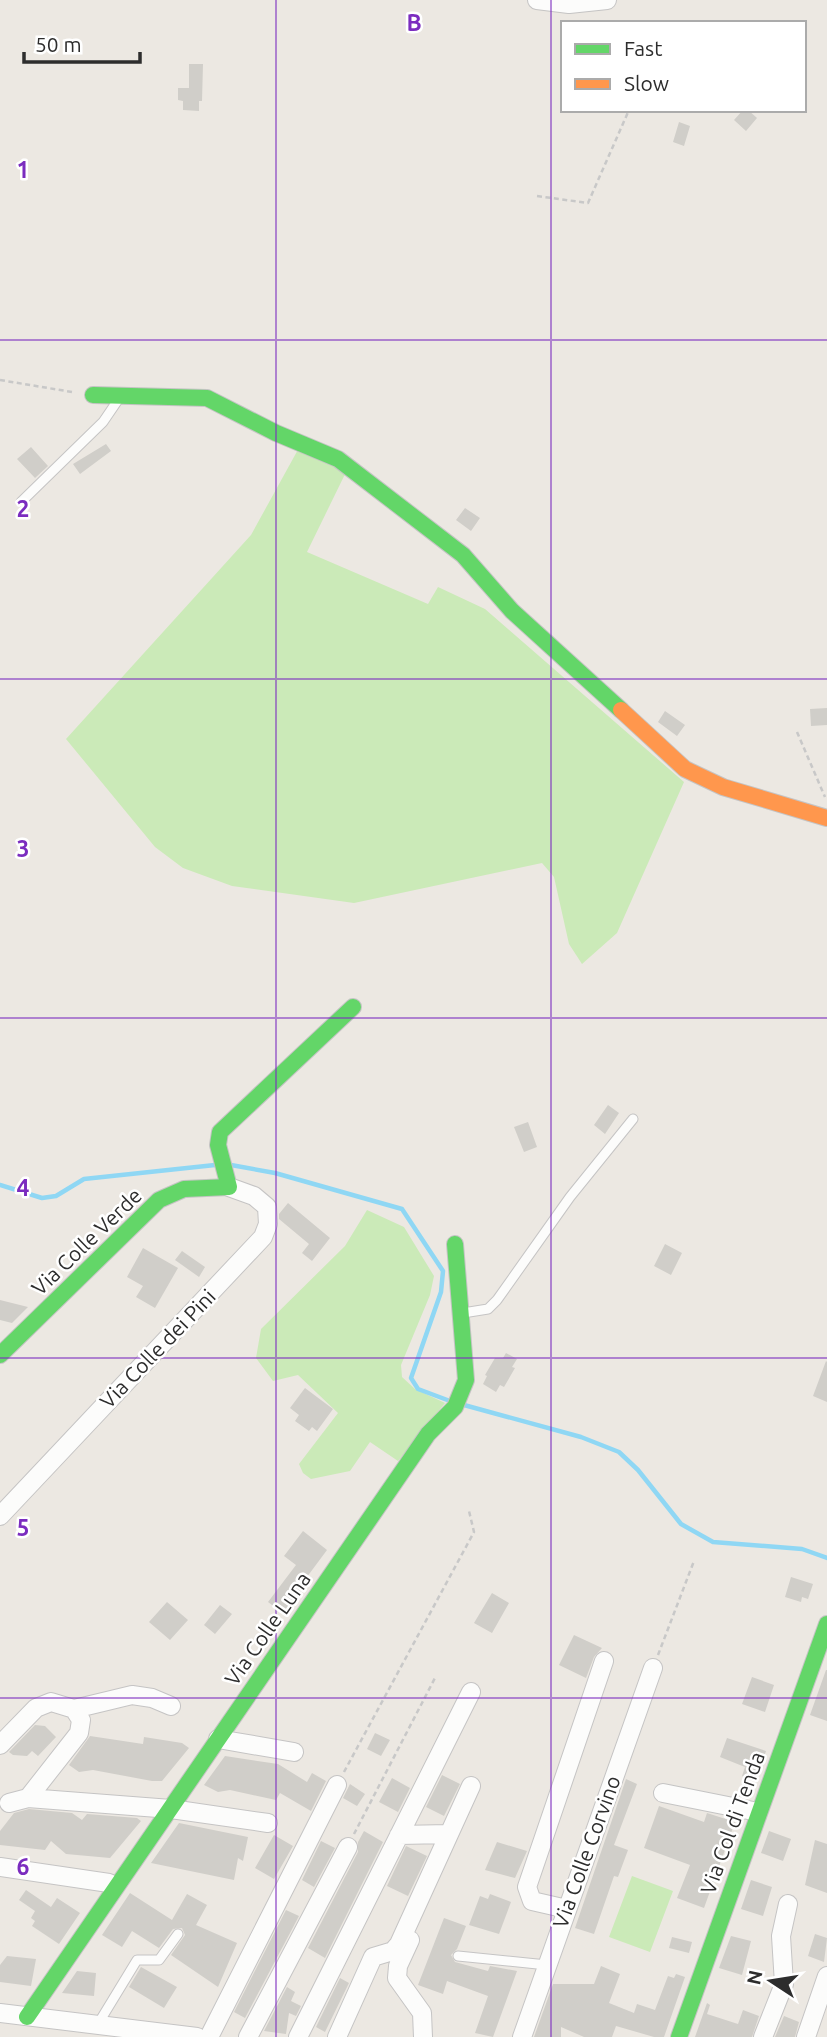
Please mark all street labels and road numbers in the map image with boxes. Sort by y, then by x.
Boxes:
street label: Via Colle Verde [26,1183,146,1300]
street label: Via Colle dei Pini [95,1284,220,1413]
street label: Via Colle Luna [219,1567,315,1690]
street label: Via Col di Tenda [695,1748,769,1897]
street label: Via Colle Corvino [547,1772,625,1931]

